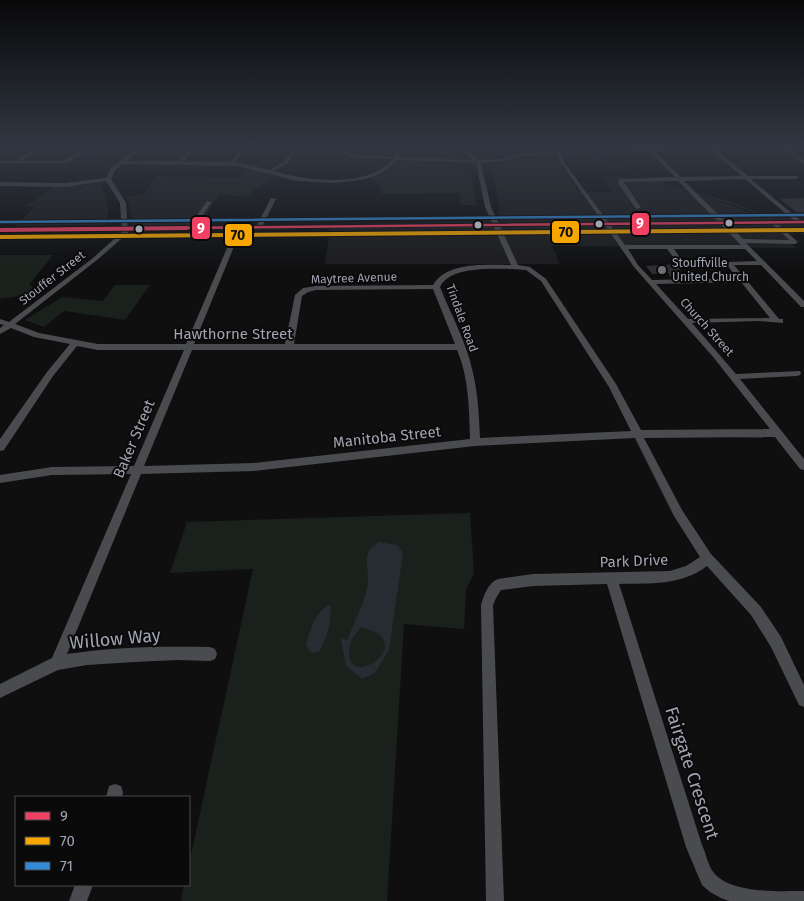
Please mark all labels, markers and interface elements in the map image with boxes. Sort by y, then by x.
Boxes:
line badge: 9 [631,212,650,236]
text: 9 [636,215,644,232]
line badge: 9 [191,216,211,240]
unlabelled marker [724,218,734,228]
unlabelled marker [594,219,604,229]
text: 9 [197,220,205,237]
unlabelled marker [473,220,483,230]
line badge: 70 [551,220,580,244]
line badge: 70 [224,223,253,247]
unlabelled marker [134,224,144,234]
text: 70 [559,224,573,241]
text: 70 [231,227,245,244]
street label: Stouffer Street [16,248,88,308]
place label: Stouffville United Church [672,256,749,284]
marker: Stouffville United Church [656,264,668,276]
street label: Maytree Avenue [311,269,397,287]
street label: Tindale Road [443,282,481,354]
street label: Church Street [677,295,737,359]
street label: Hawthorne Street [173,325,293,343]
street label: Baker Street [109,397,159,481]
street label: Manitoba Street [332,422,442,452]
street label: Park Drive [599,551,669,571]
street label: Willow Way [69,624,162,654]
street label: Fairgate Crescent [660,704,724,843]
legend [15,796,190,886]
text: 9 [60,807,68,825]
text: 70 [60,832,75,850]
text: 71 [60,857,73,875]

